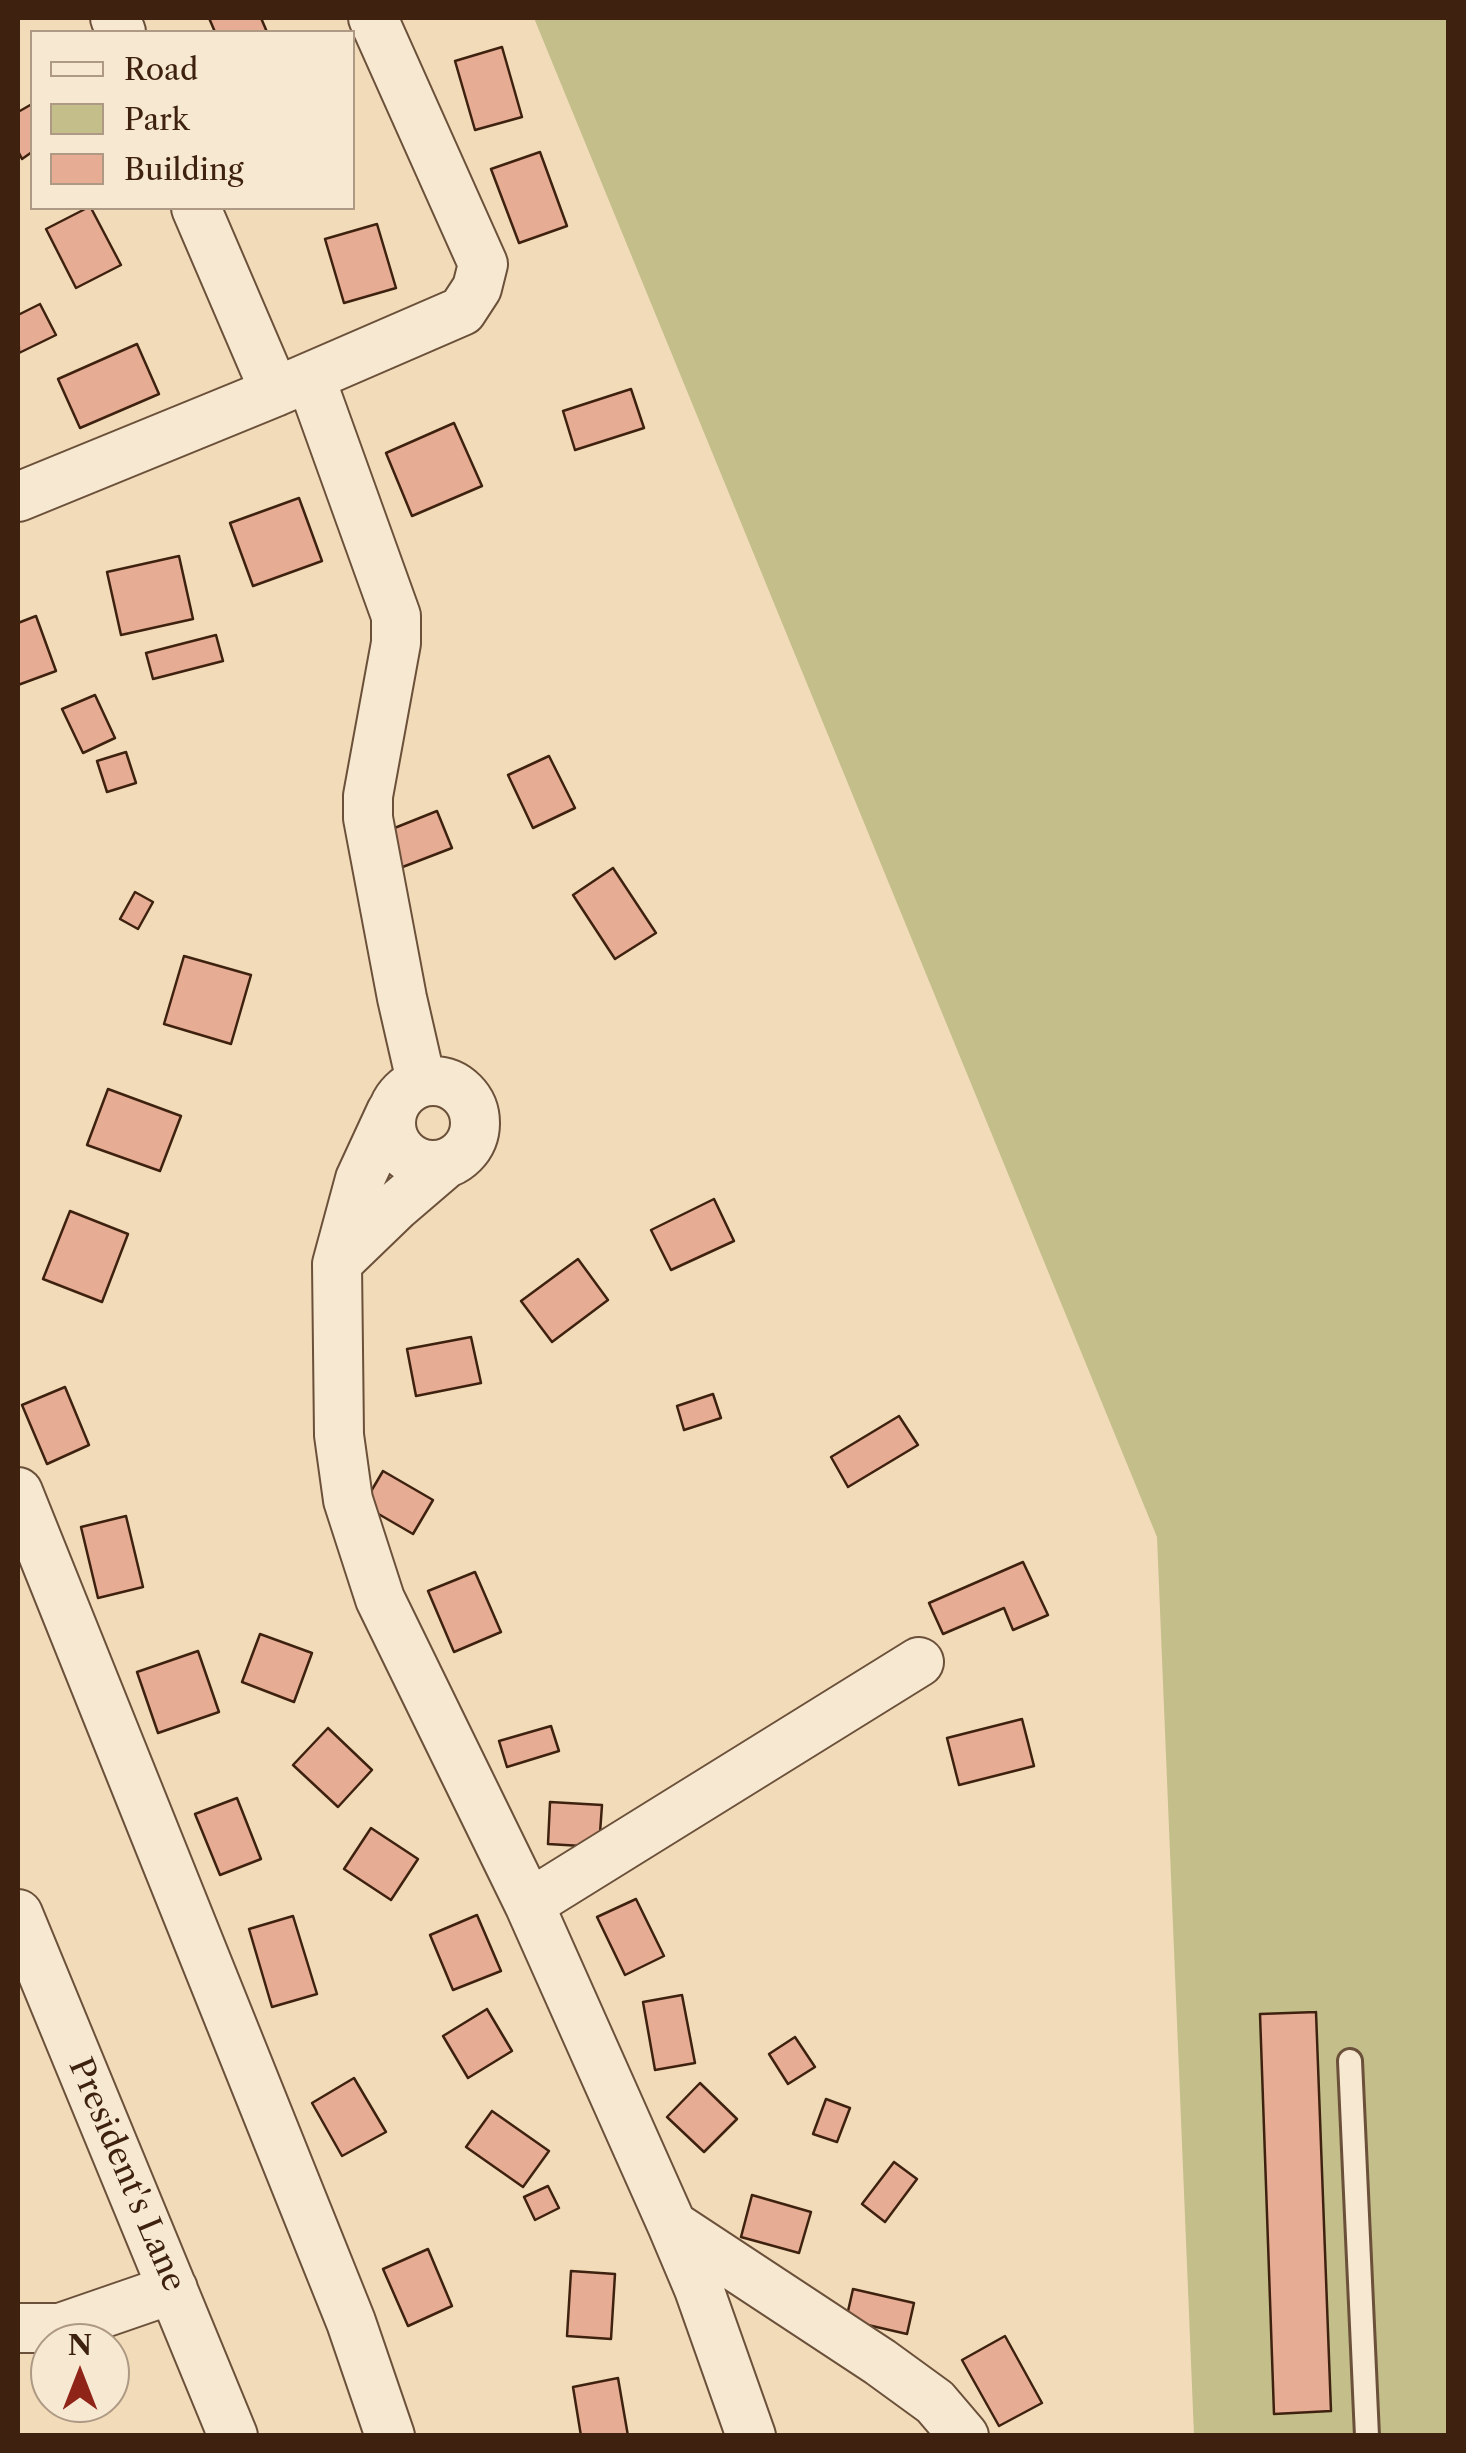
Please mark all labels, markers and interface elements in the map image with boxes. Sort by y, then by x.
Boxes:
legend [30,30,355,210]
text: Road [124,51,198,88]
text: Park [124,101,189,138]
text: Building [124,151,244,188]
street label: President's Lane [60,2053,192,2297]
north arrow [30,2323,130,2423]
text: N [68,2328,92,2362]

